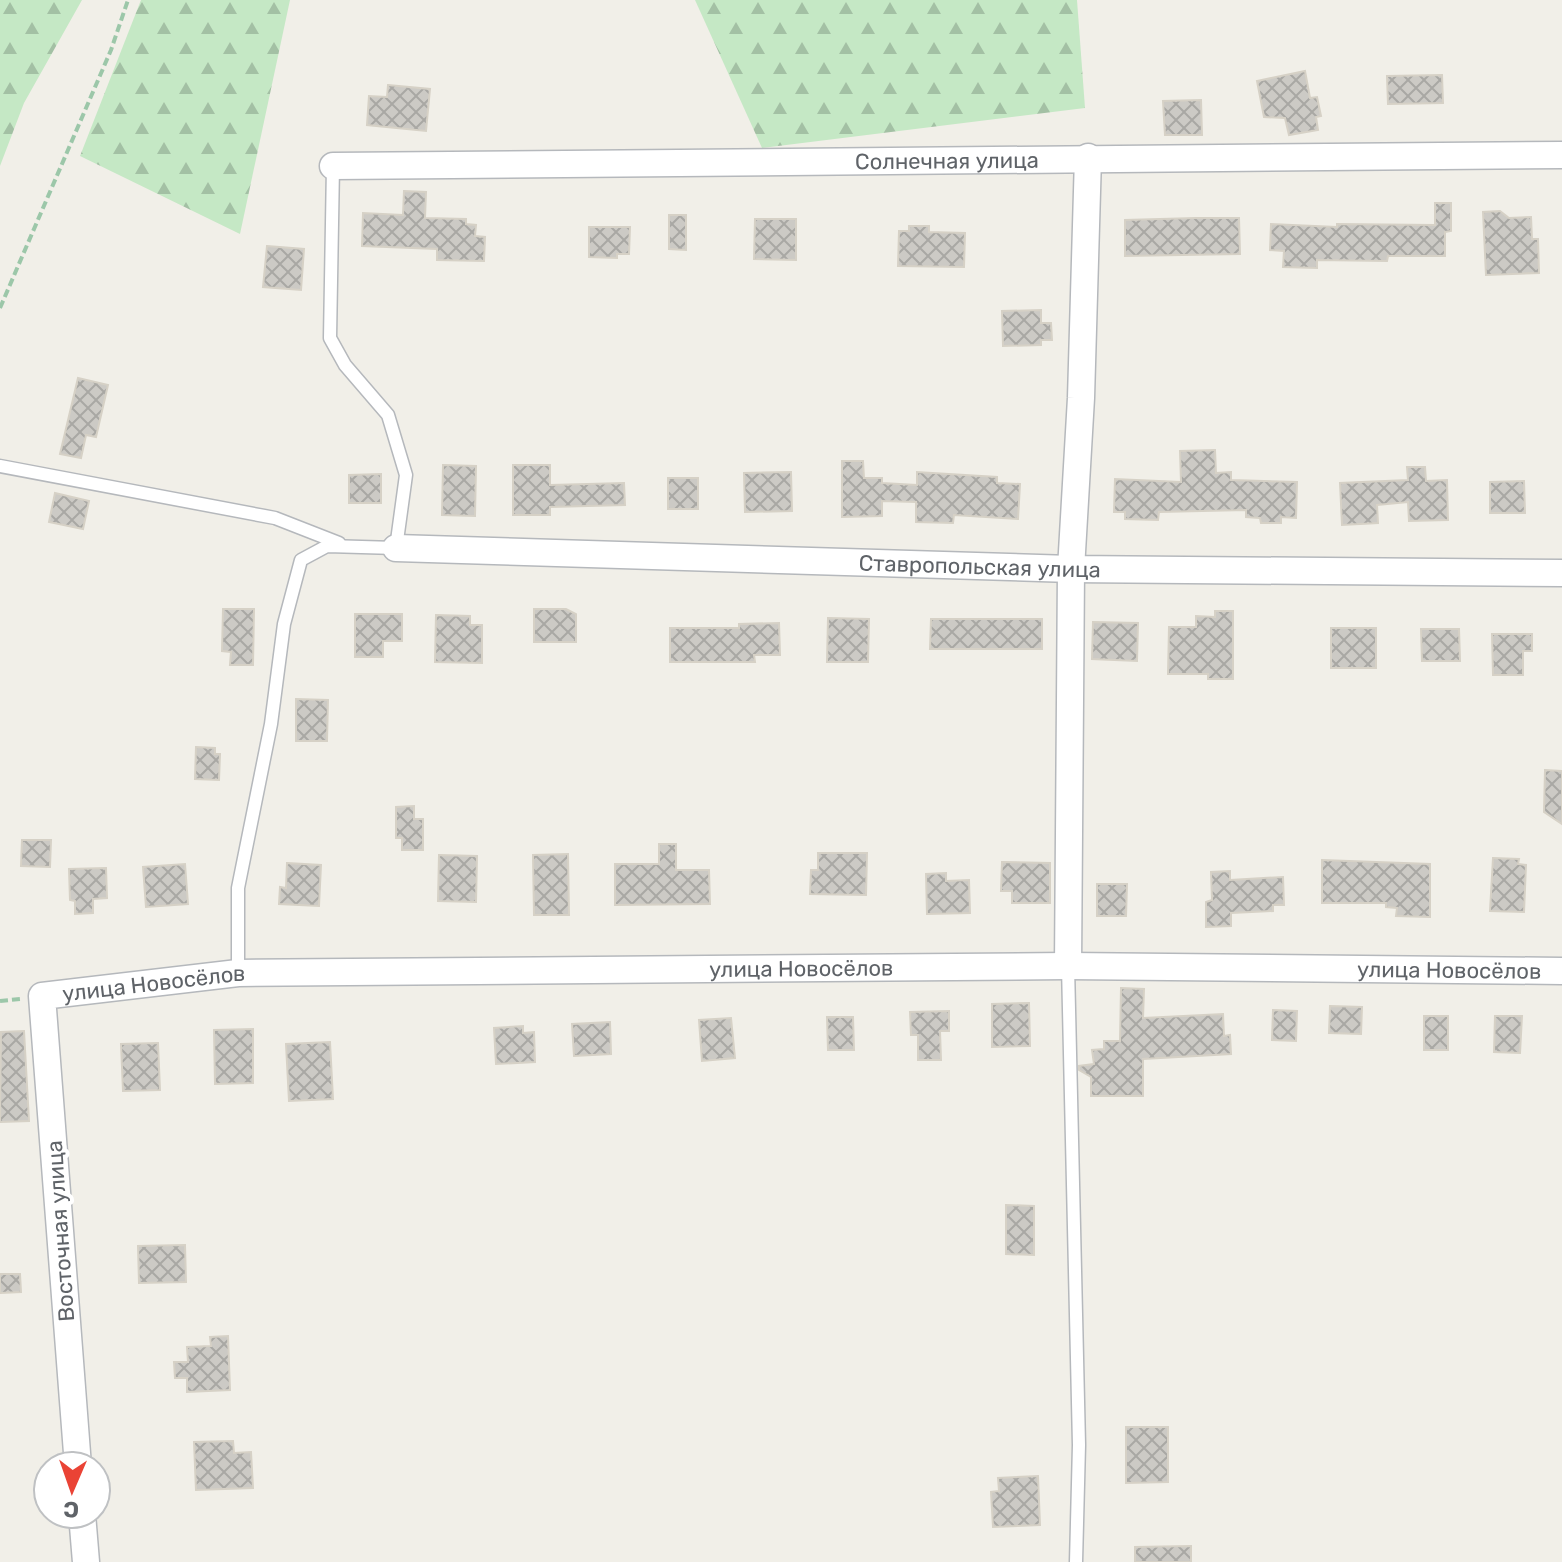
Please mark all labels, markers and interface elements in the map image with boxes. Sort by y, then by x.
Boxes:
street label: Солнечная улица [855,147,1039,175]
street label: Ставропольская улица [858,549,1101,583]
street label: улица Новосёлов [709,954,893,983]
street label: улица Новосёлов [1357,956,1541,985]
street label: улица Новосёлов [61,960,245,1008]
street label: Восточная улица [41,1139,80,1323]
north arrow [32,1450,112,1530]
text: С [63,1496,80,1523]

